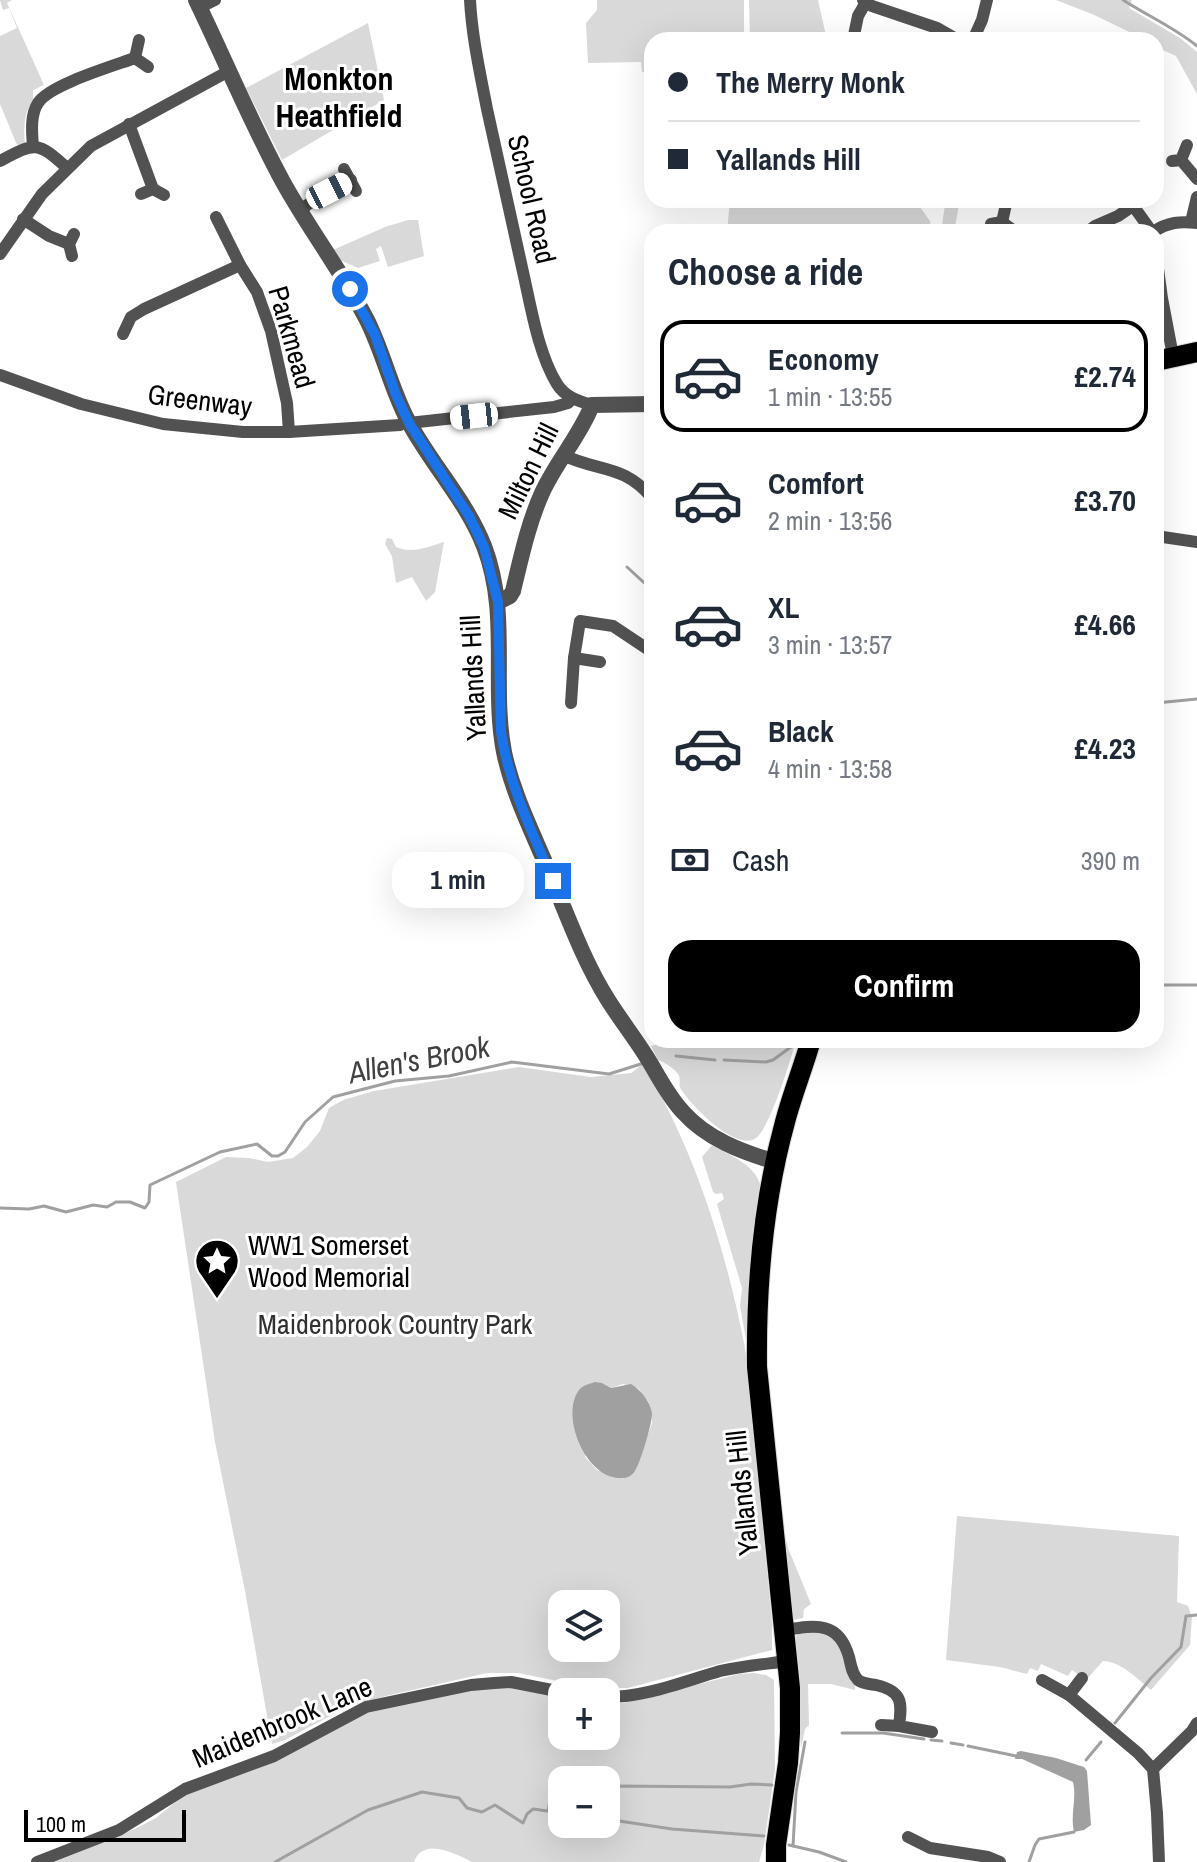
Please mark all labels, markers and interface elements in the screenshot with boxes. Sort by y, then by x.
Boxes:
district label: Monkton Heathfield [276,57,402,137]
text: The Merry Monk [716,62,905,102]
street label: School Road [499,131,565,267]
text: Yallands Hill [716,139,861,179]
car [302,169,356,213]
text: Choose a ride [668,248,863,296]
route start [332,271,368,307]
street label: Parkmead [259,281,325,393]
text: Economy [768,339,879,379]
icon: car [672,340,744,412]
text: £2.74 [1074,356,1136,396]
street label: Greenway [146,375,255,425]
text: 1 min · 13:55 [768,379,892,414]
car [449,402,499,430]
street label: Milton Hill [489,417,567,525]
text: Comfort [768,463,864,503]
icon: car [672,464,744,536]
text: £3.70 [1074,480,1136,520]
text: 2 min · 13:56 [768,503,892,538]
text: XL [768,587,799,627]
icon: car [672,588,744,660]
text: £4.66 [1074,604,1136,644]
street label: Yallands Hill [451,614,495,742]
text: 3 min · 13:57 [768,627,892,662]
text: Black [768,711,834,751]
icon: car [672,712,744,784]
text: £4.23 [1074,728,1136,768]
text: 4 min · 13:58 [768,751,892,786]
icon: cash [668,838,712,882]
text: Cash [732,840,789,880]
text: 390 m [1081,843,1140,878]
callout: 1 min [393,853,525,909]
text: 1 min [430,862,486,897]
route end [535,863,571,899]
button: Confirm [668,940,1140,1032]
water label: Allen's Brook [343,1025,495,1093]
place label: WW1 Somerset Wood Memorial [248,1226,410,1296]
place icon: WW1 Somerset Wood Memorial [193,1237,241,1300]
park label: Maidenbrook Country Park [258,1305,533,1343]
street label: Yallands Hill [717,1428,767,1558]
map controls [548,1590,620,1838]
button: layers [548,1590,620,1662]
street label: Maidenbrook Lane [186,1667,378,1777]
button: + [548,1678,620,1750]
button: − [548,1766,620,1838]
scale bar [24,1806,186,1842]
text: 100 m [36,1809,86,1839]

